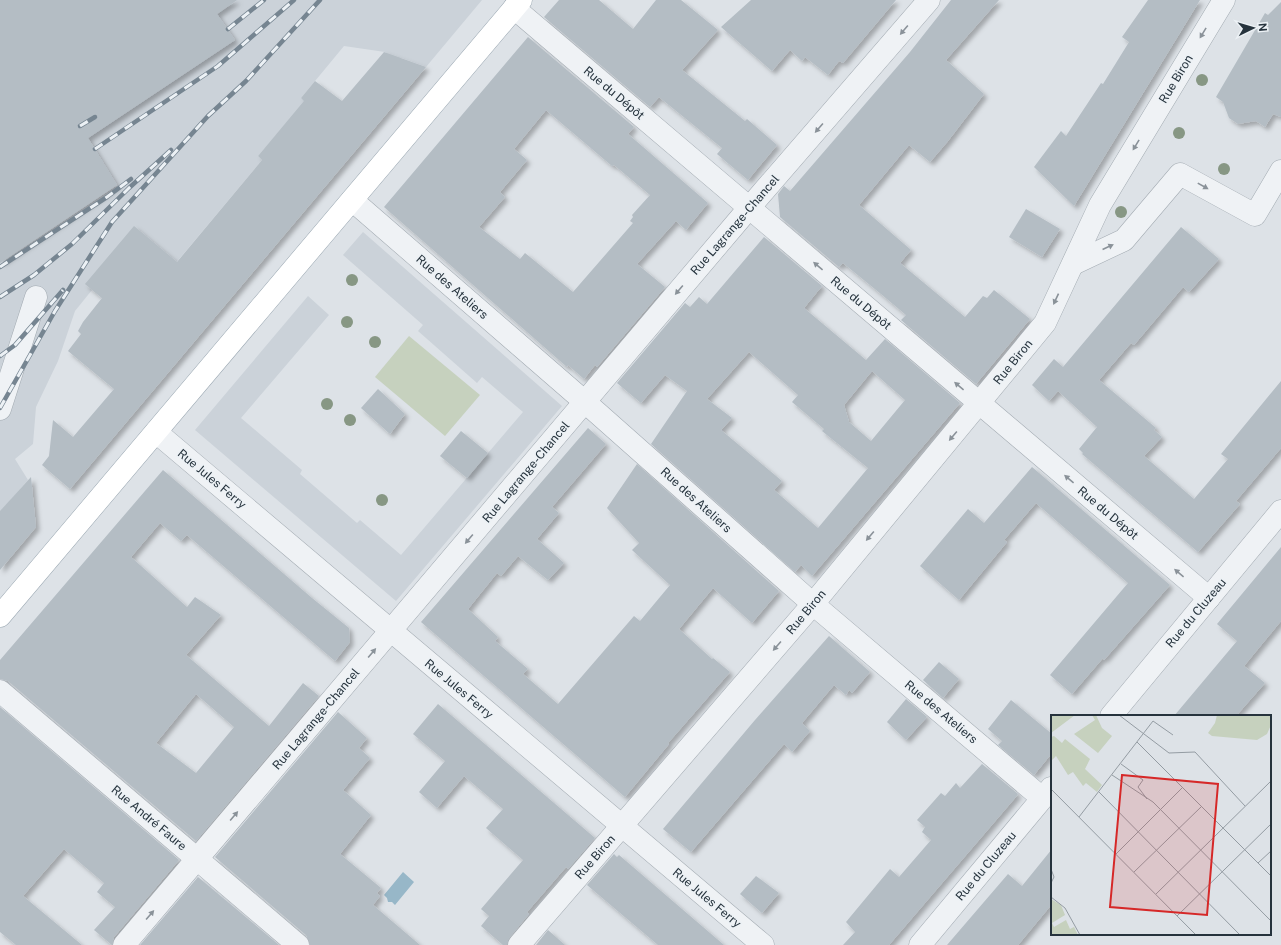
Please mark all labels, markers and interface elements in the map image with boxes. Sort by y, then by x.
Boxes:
north arrow [1233,8,1273,48]
text: N [1257,22,1269,32]
one-way arrow [900,24,909,35]
one-way arrow [1200,27,1207,39]
street label: Rue Biron [1156,52,1196,106]
street label: Rue du Dépôt [581,64,647,123]
one-way arrow [814,123,824,133]
one-way arrow [1133,139,1140,151]
street label: Rue Lagrange-Chancel [688,172,782,278]
one-way arrow [1197,183,1208,190]
one-way arrow [1102,244,1114,250]
street label: Rue des Ateliers [413,252,491,322]
one-way arrow [812,261,823,270]
street label: Rue du Dépôt [828,274,894,333]
one-way arrow [675,285,684,296]
one-way arrow [1053,293,1059,305]
street label: Rue Biron [991,337,1035,387]
one-way arrow [954,382,965,391]
street label: Rue Lagrange-Chancel [480,418,573,525]
one-way arrow [949,430,957,441]
street label: Rue Jules Ferry [175,446,250,512]
street label: Rue des Ateliers [658,464,734,536]
one-way arrow [1064,475,1075,484]
street label: Rue du Dépôt [1075,484,1141,543]
one-way arrow [865,530,874,541]
one-way arrow [464,534,473,544]
one-way arrow [1174,568,1184,577]
street label: Rue du Cluzeau [1163,575,1229,651]
street label: Rue Biron [783,587,829,637]
one-way arrow [773,641,782,651]
one-way arrow [367,648,376,658]
street label: Rue Jules Ferry [422,656,497,722]
street label: Rue Lagrange-Chancel [270,665,363,772]
street label: Rue des Ateliers [902,678,980,746]
inset map [1051,715,1271,935]
street label: Rue André Faure [109,783,190,854]
one-way arrow [229,811,238,822]
street label: Rue du Cluzeau [953,828,1019,904]
street label: Rue Biron [572,832,618,882]
street label: Rue Jules Ferry [670,865,745,931]
one-way arrow [145,910,154,921]

